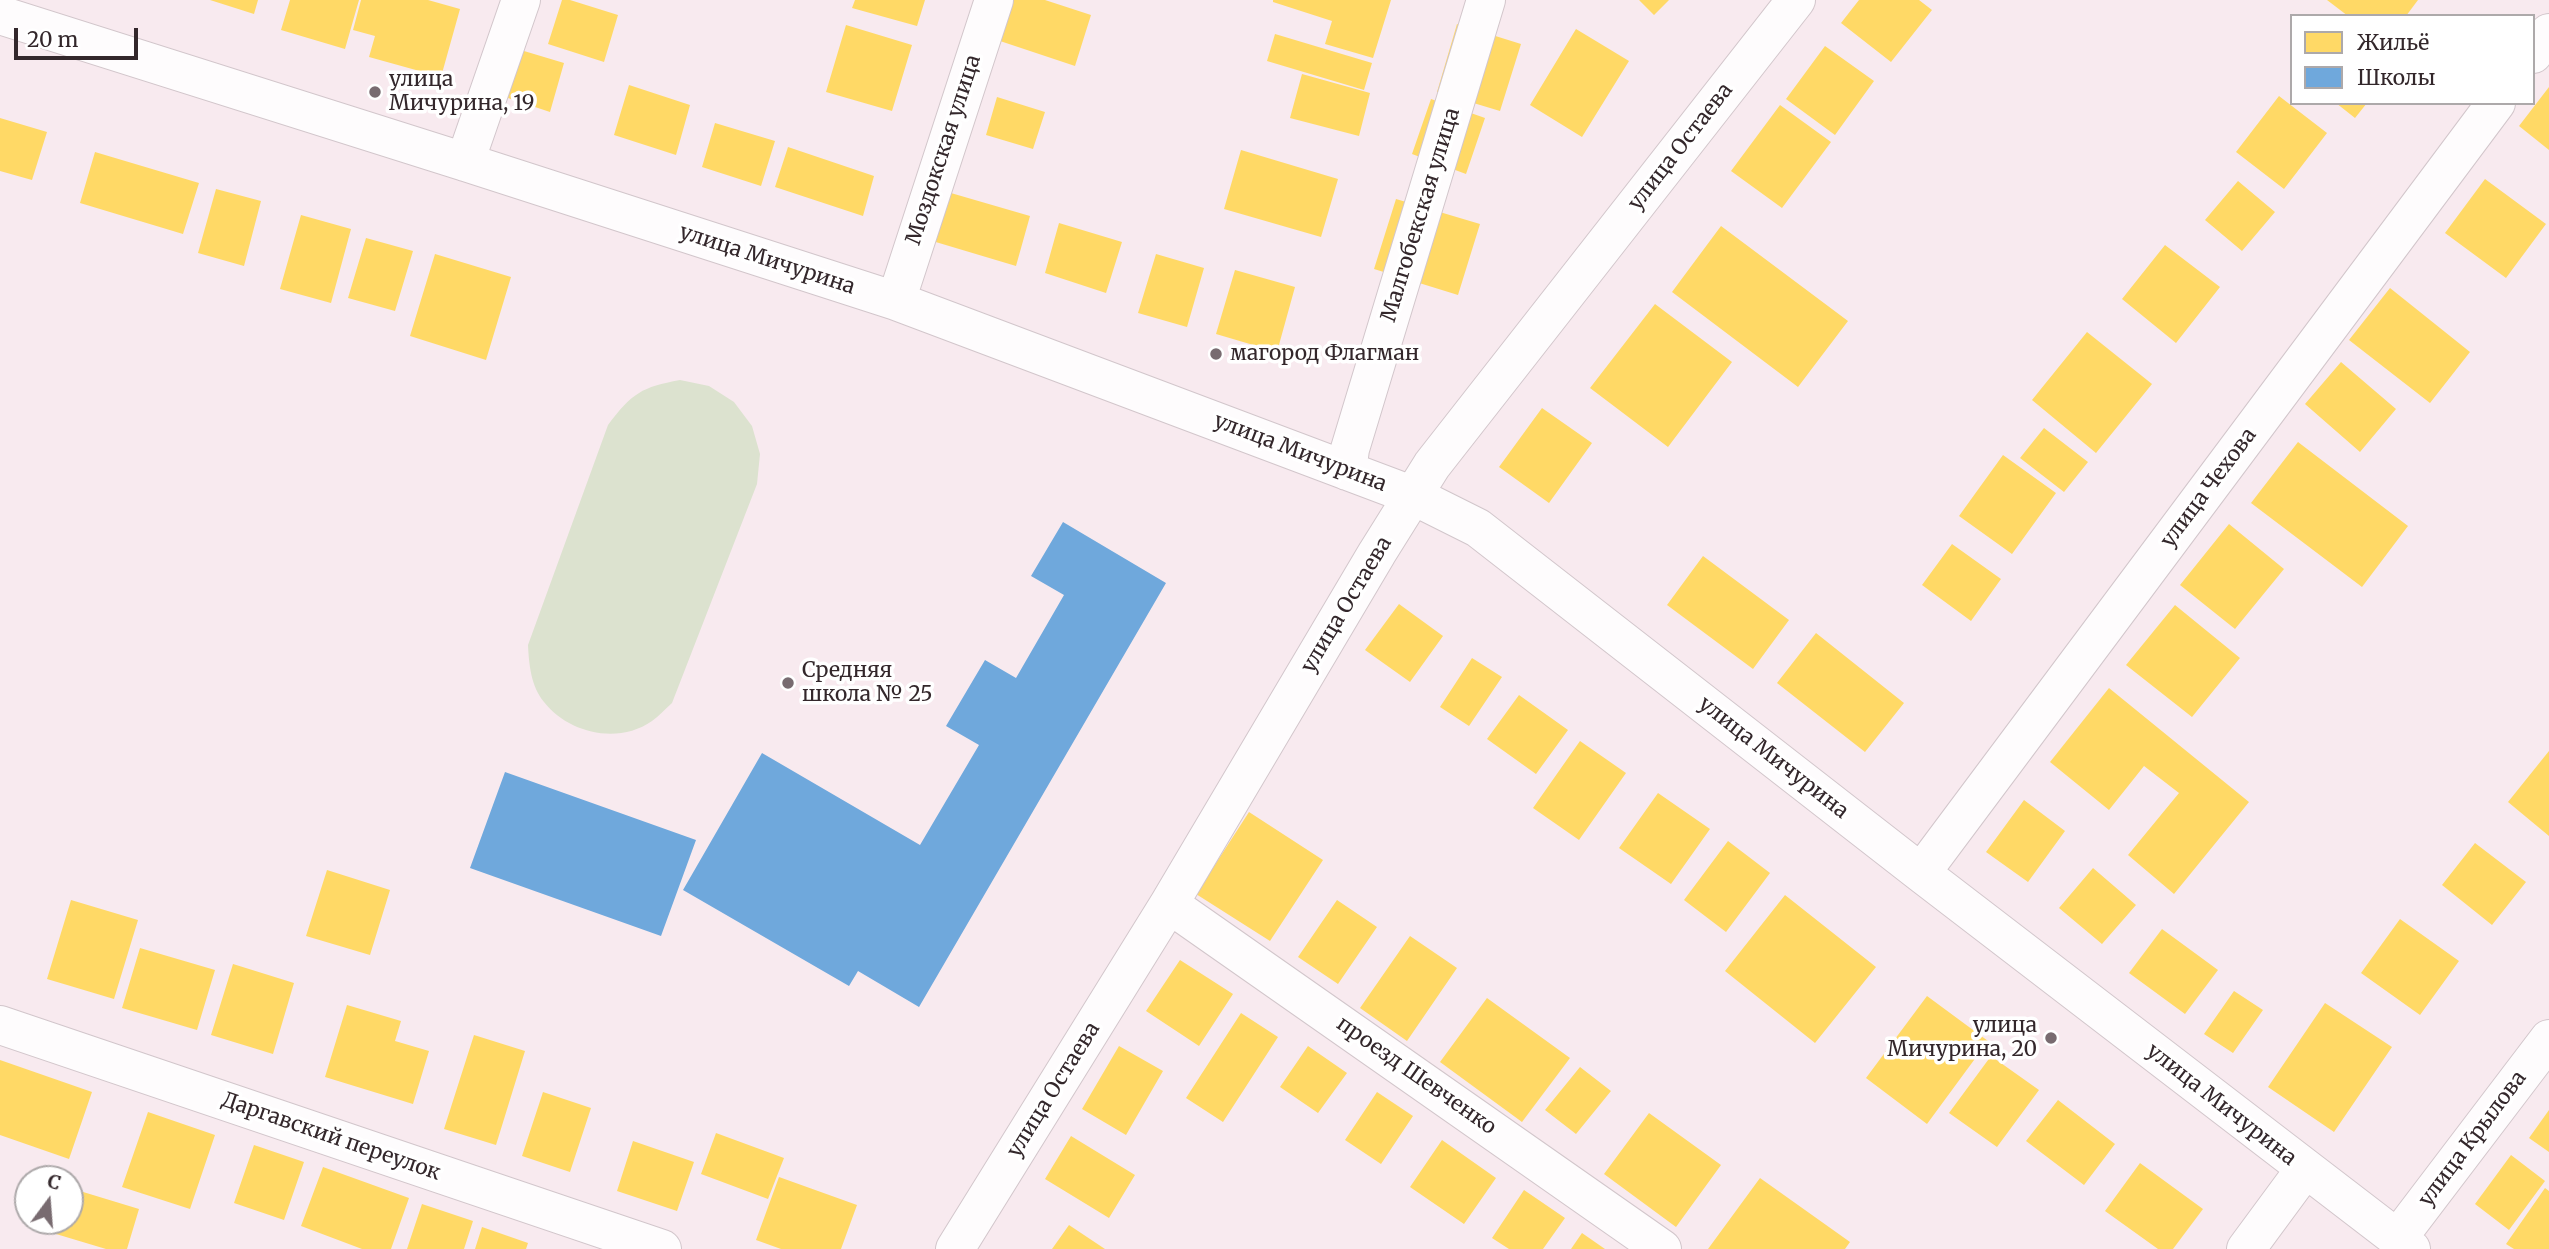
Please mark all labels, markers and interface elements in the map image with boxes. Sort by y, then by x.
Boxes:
scale bar [18,14,142,58]
legend [2290,14,2535,105]
text: 20 m [27,26,78,53]
text: Жильё [2357,29,2429,56]
street label: Моздокская улица [901,52,987,248]
text: Школы [2357,64,2435,91]
place label: улица Мичурина, 19 [389,67,534,117]
street label: улица Остаева [1624,78,1738,216]
marker: улица Мичурина, 19 [367,84,383,100]
street label: Малгобекская улица [1376,105,1466,325]
street label: улица Мичурина [676,220,858,300]
place label: магород Флагман [1230,341,1419,367]
marker: магород Флагман [1208,346,1224,362]
street label: улица Мичурина [1210,408,1390,498]
street label: улица Чехова [2156,423,2262,553]
street label: улица Остаева [1296,532,1398,678]
place label: Средняя школа № 25 [802,658,932,708]
marker: Средняя школа № 25 [780,675,796,691]
street label: улица Мичурина [1693,692,1853,824]
street label: проезд Шевченко [1331,1011,1501,1141]
place label: улица Мичурина, 20 [1887,1013,2037,1063]
street label: улица Остаева [1002,1018,1106,1162]
marker: улица Мичурина, 20 [2043,1030,2059,1046]
street label: улица Мичурина [2141,1039,2301,1171]
street label: улица Крылова [2414,1066,2532,1212]
street label: Даргавский переулок [218,1088,444,1186]
north arrow [14,1165,84,1235]
text: С [45,1168,64,1195]

